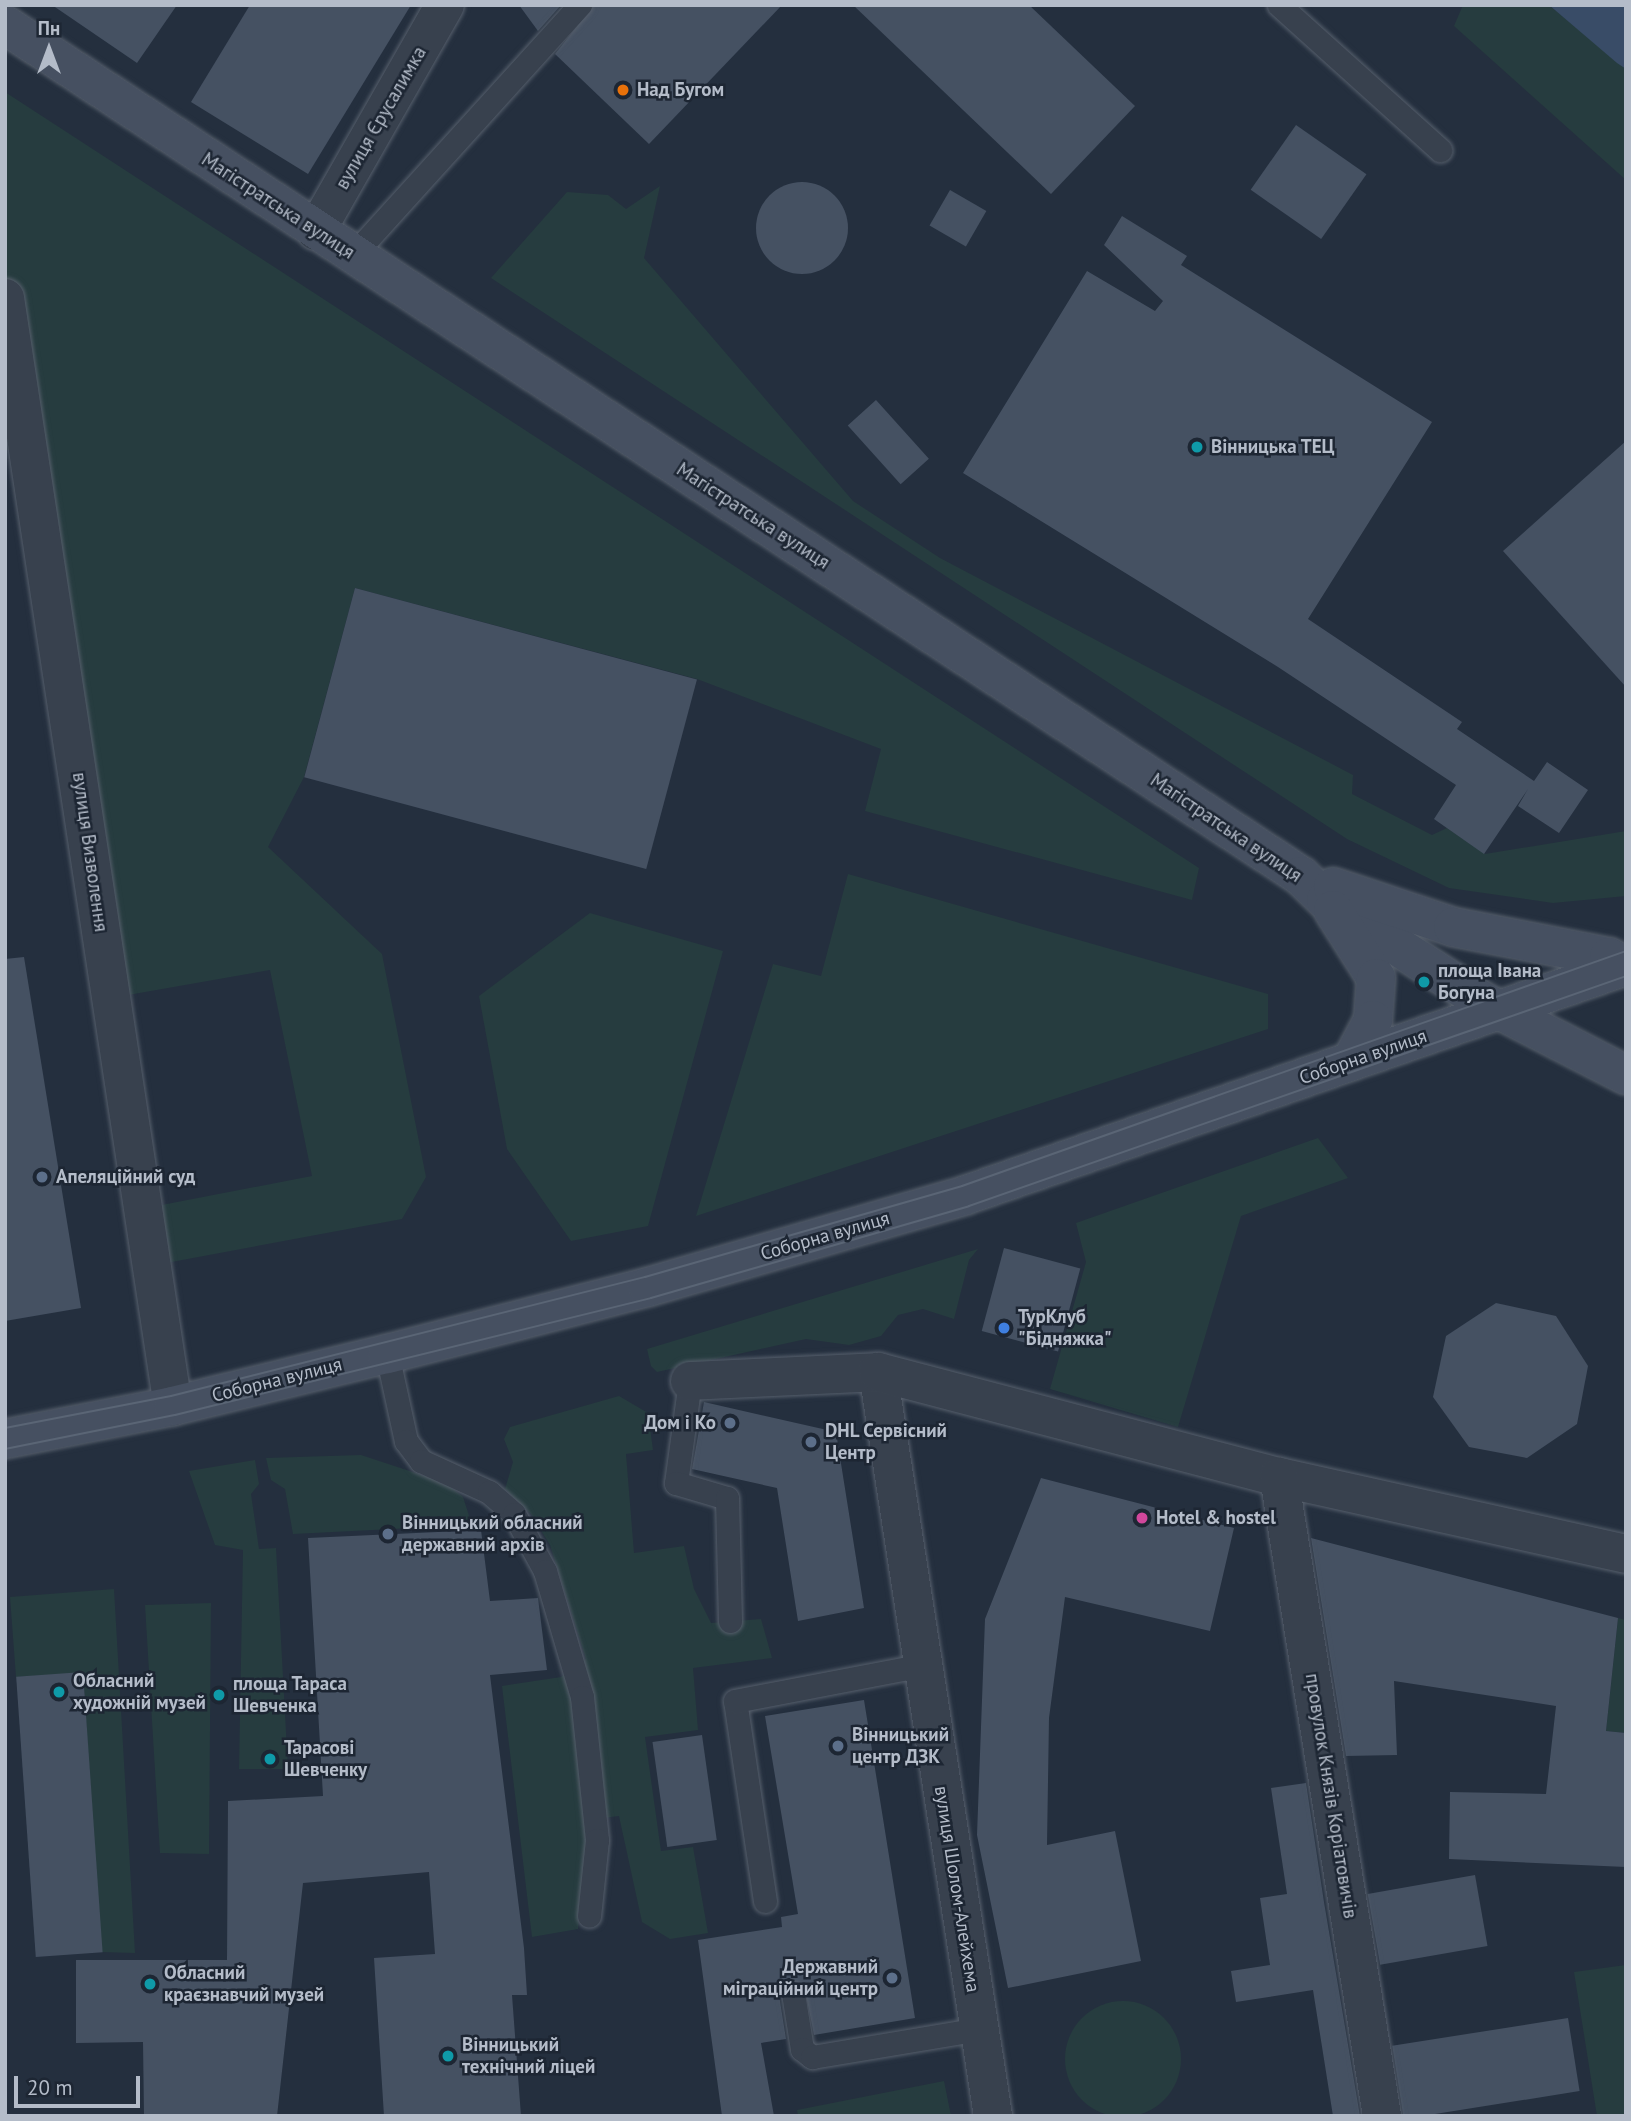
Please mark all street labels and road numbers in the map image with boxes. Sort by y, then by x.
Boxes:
street label: вулиця Єрусалимка [331,43,431,193]
street label: Магістратська вулиця [197,148,359,264]
street label: Магістратська вулиця [672,458,834,574]
street label: Магістратська вулиця [1146,769,1306,887]
street label: вулиця Визволення [68,771,112,933]
street label: Соборна вулиця [1296,1025,1430,1089]
street label: Соборна вулиця [758,1207,892,1265]
street label: Соборна вулиця [210,1353,344,1407]
street label: провулок Князів Коріатовичів [1300,1672,1362,1920]
street label: вулиця Шолом-Алейхема [929,1784,985,1994]

